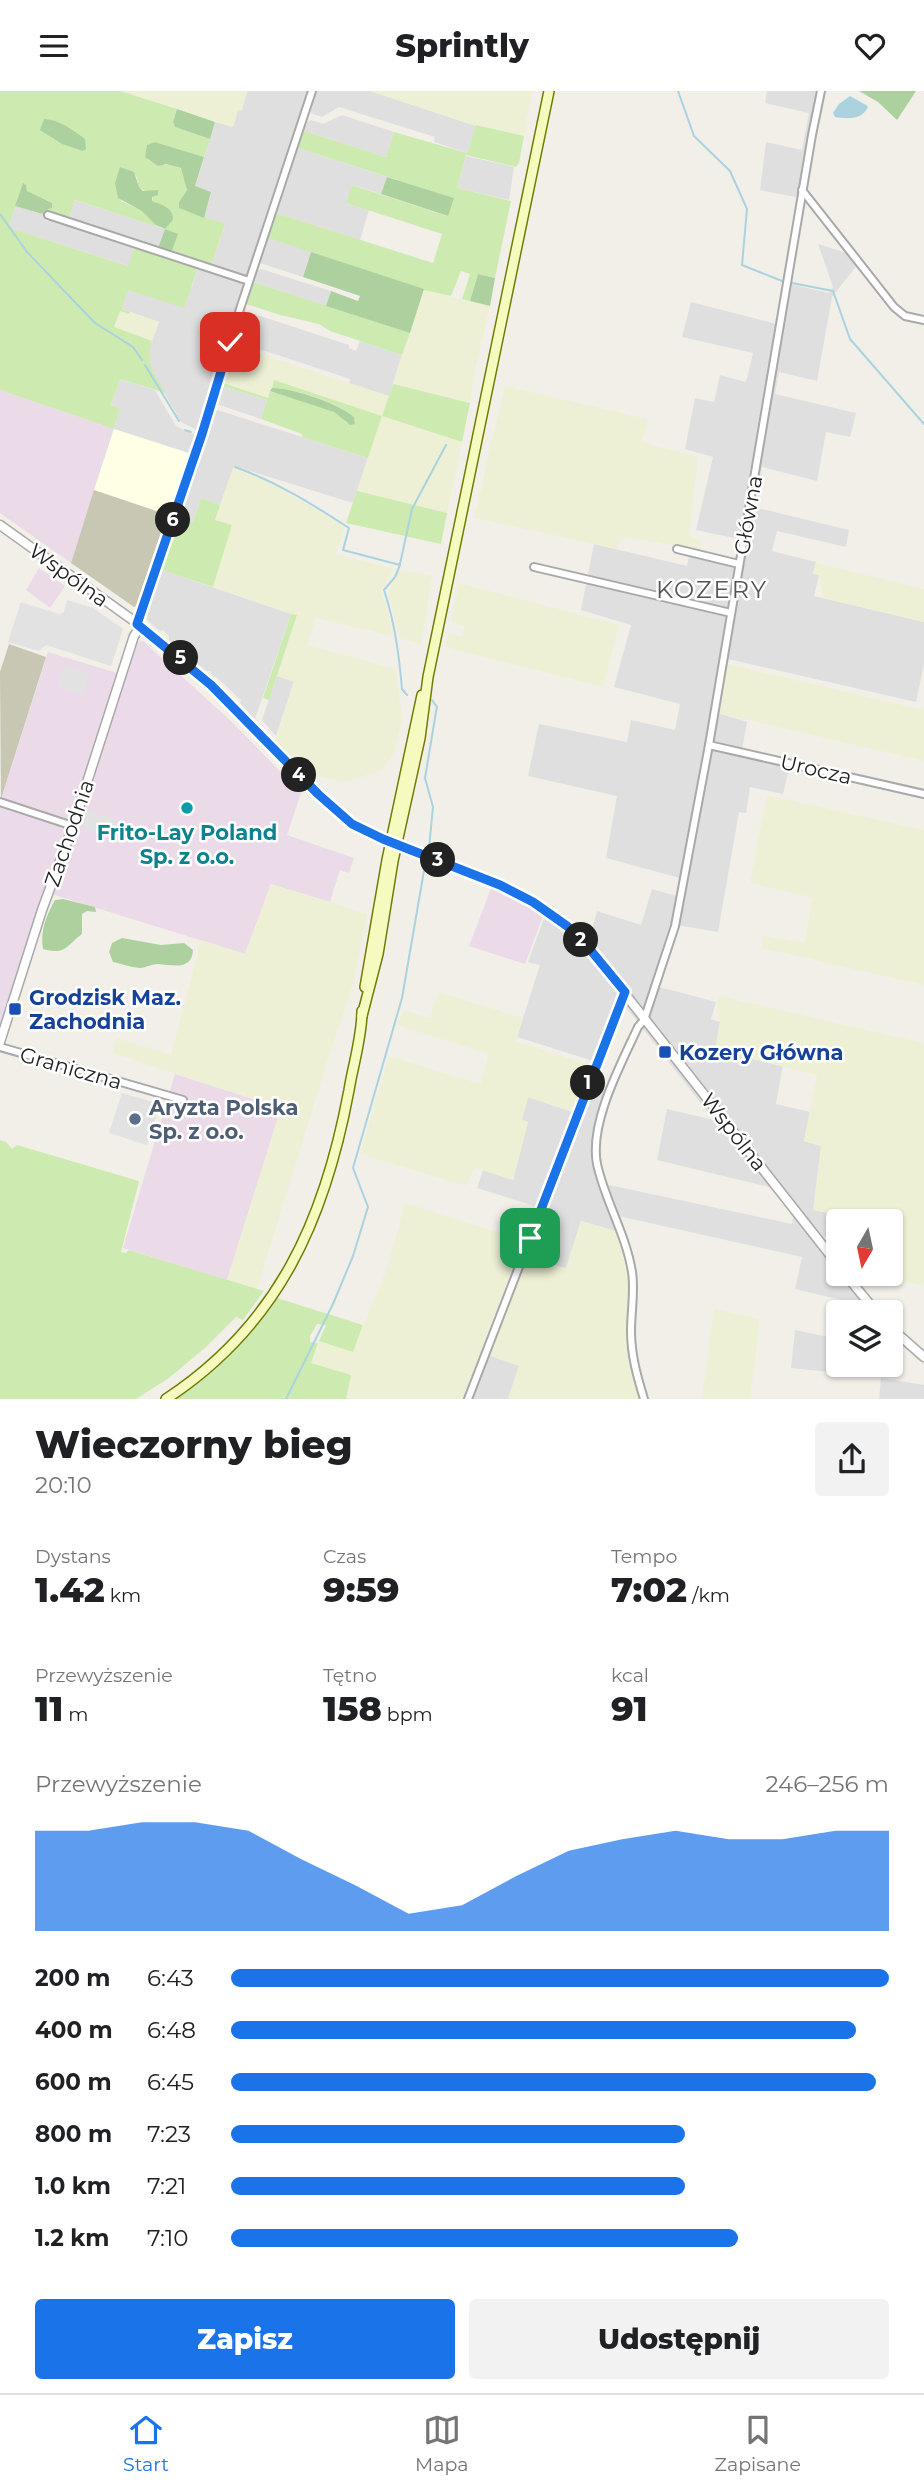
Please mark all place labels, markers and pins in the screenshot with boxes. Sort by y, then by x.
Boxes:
pin [200,312,260,372]
pin: 6 [156,503,190,537]
pin: 5 [164,641,198,675]
pin: 4 [282,757,316,793]
marker: Frito-Lay Poland Sp. z o.o. [179,800,195,816]
place label: Frito-Lay Poland Sp. z o.o. [97,820,277,869]
pin: 3 [420,843,456,877]
pin: 2 [564,923,598,957]
place label: Grodzisk Maz. Zachodnia [29,985,181,1034]
marker: Grodzisk Maz. Zachodnia [7,1001,23,1017]
place label: Kozery Główna [679,1040,843,1065]
marker: Kozery Główna [657,1044,673,1060]
pin: 1 [570,1065,606,1101]
place label: Aryzta Polska Sp. z o.o. [148,1095,298,1144]
marker: Aryzta Polska Sp. z o.o. [127,1111,143,1127]
pin [500,1208,560,1268]

